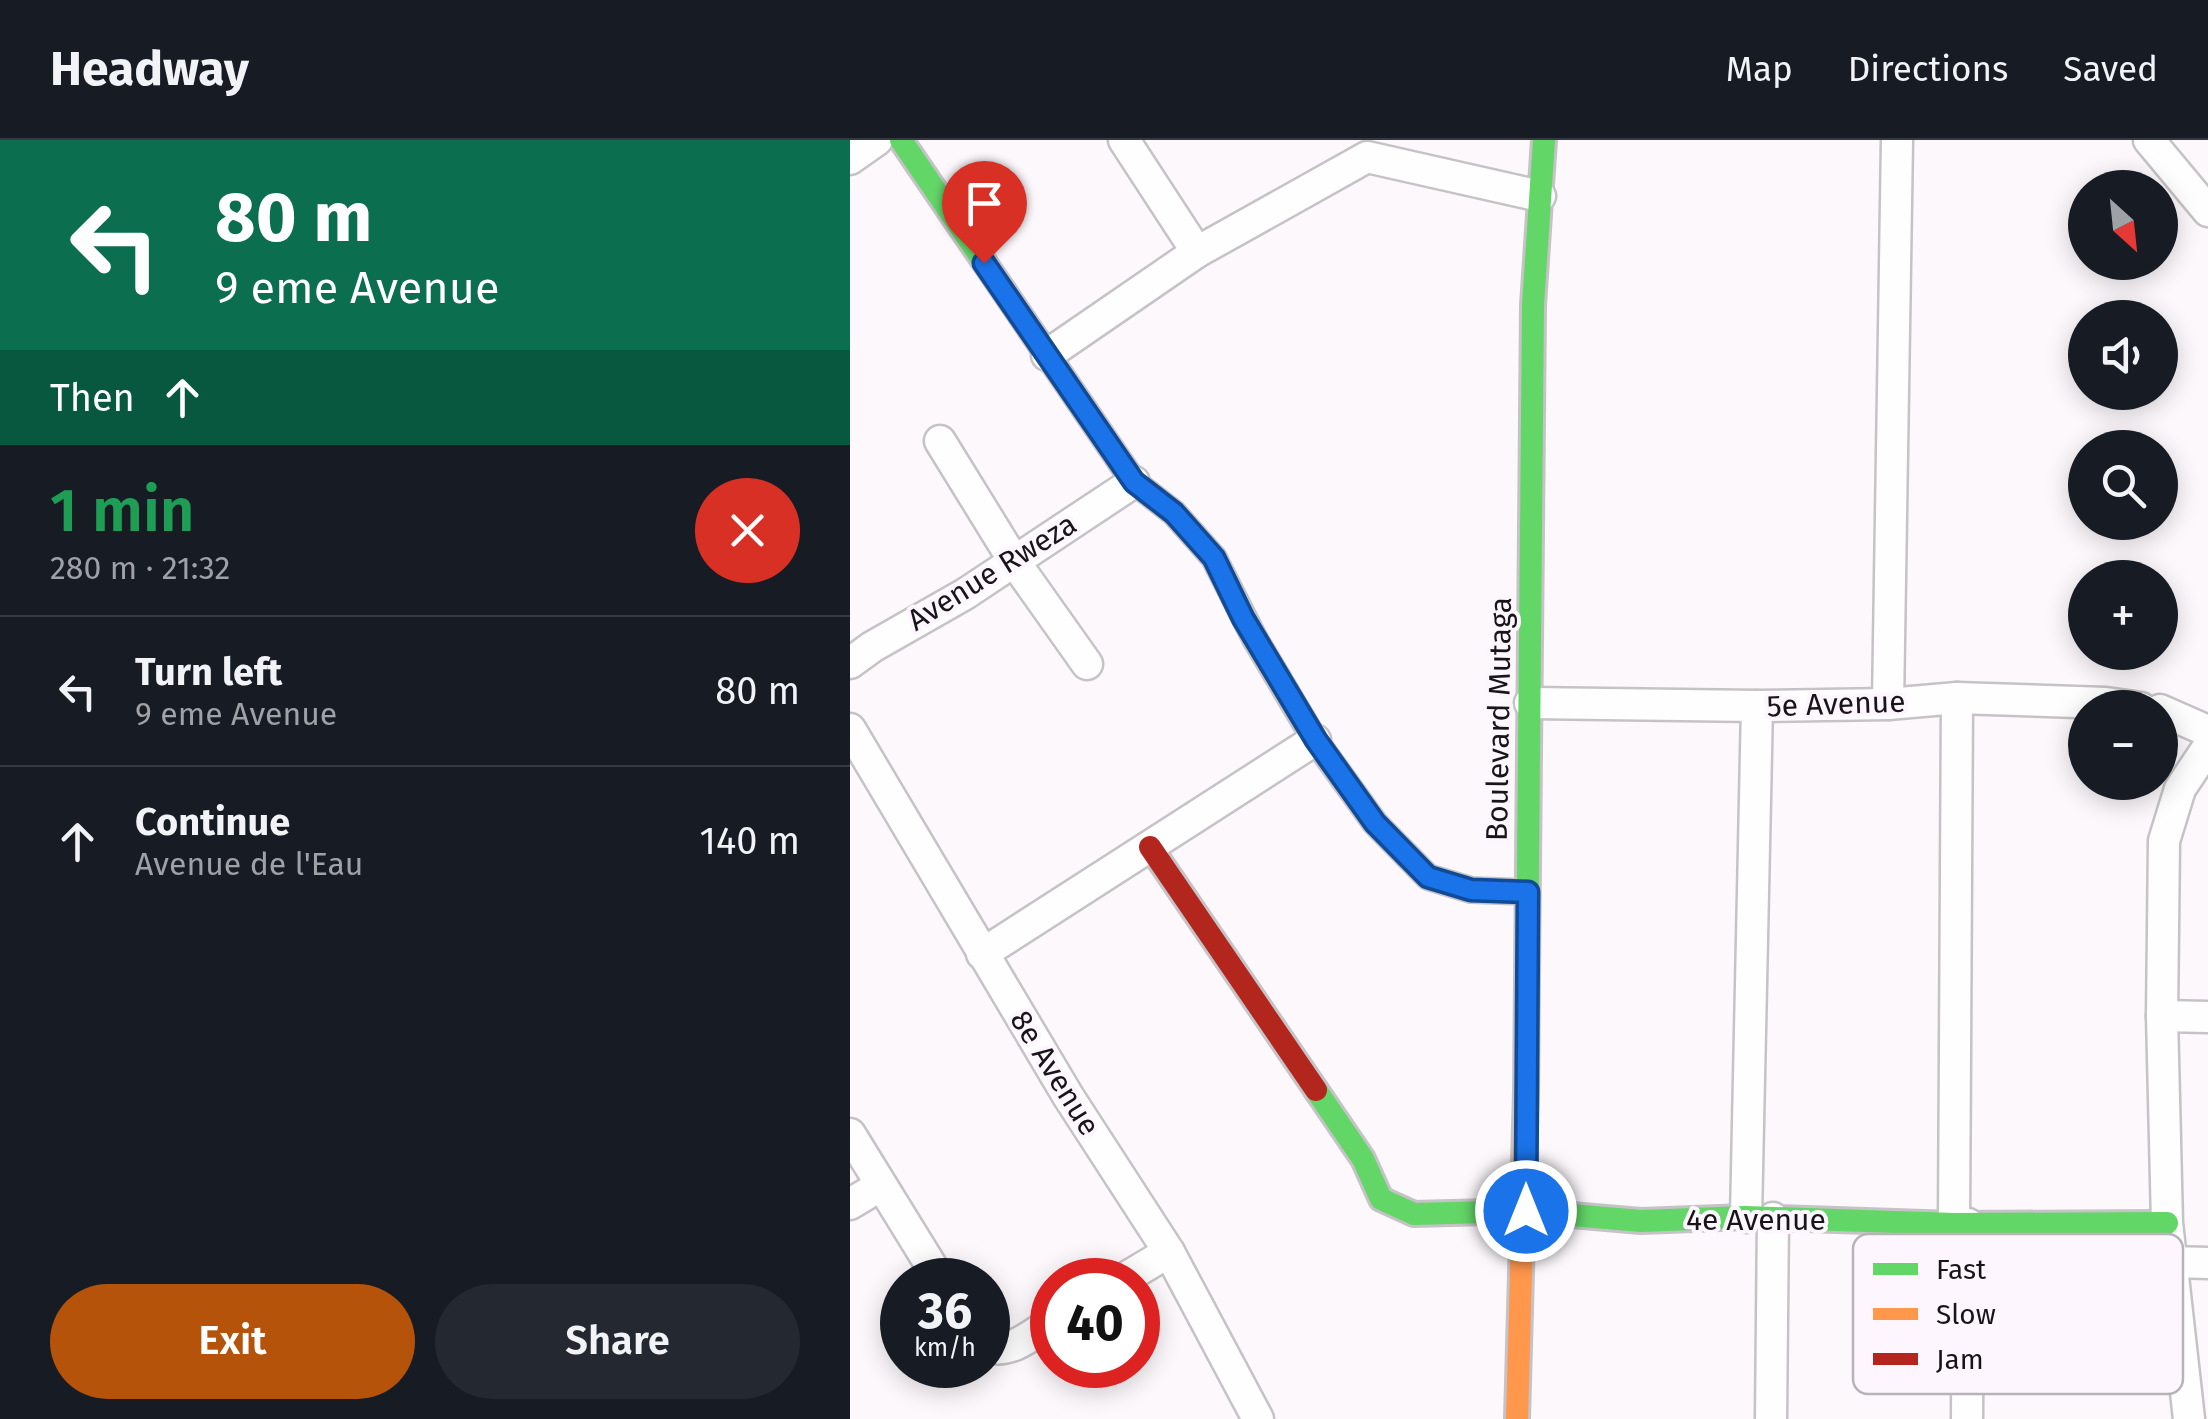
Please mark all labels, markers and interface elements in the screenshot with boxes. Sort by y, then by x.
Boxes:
text: Headway [50,40,249,98]
text: Map [1726,48,1793,90]
text: Directions [1848,48,2008,90]
text: Saved [2063,48,2158,90]
pin [942,161,1027,264]
north arrow [2068,170,2178,280]
map controls [2068,170,2178,800]
text: 80 m [215,176,372,260]
icon: arrive [957,176,1012,231]
icon: left [50,180,180,310]
text: 9 eme Avenue [215,261,499,315]
button: sound [2068,300,2178,410]
icon: ahead [155,370,210,425]
text: Then [50,375,135,421]
button: search [2068,430,2178,540]
text: 1 min [50,475,195,547]
button: close [695,478,800,583]
street label: Avenue Rweza [901,506,1083,638]
text: 280 m · 21:32 [50,549,230,587]
button: + [2068,560,2178,670]
street label: Boulevard Mutaga [1479,597,1519,841]
text: Turn left [135,649,282,695]
icon: left [50,664,105,719]
text: 80 m [715,668,800,714]
street label: 5e Avenue [1766,684,1906,724]
button: − [2068,690,2178,800]
text: 9 eme Avenue [135,695,337,733]
text: Continue [135,799,290,845]
icon: ahead [50,814,105,869]
text: 140 m [699,818,800,864]
text: Avenue de l'Eau [135,845,363,883]
street label: 8e Avenue [1003,1004,1107,1142]
position arrow [1474,1159,1578,1263]
street label: 4e Avenue [1686,1202,1826,1238]
legend [1853,1234,2183,1394]
text: Fast [1936,1253,1987,1286]
speed limit sign: 40 [1030,1258,1160,1388]
text: 36 [918,1281,972,1341]
button: Exit [50,1284,415,1399]
button: Share [435,1284,800,1399]
text: Slow [1936,1298,1996,1331]
text: km/h [914,1333,976,1363]
text: Jam [1936,1343,1984,1376]

